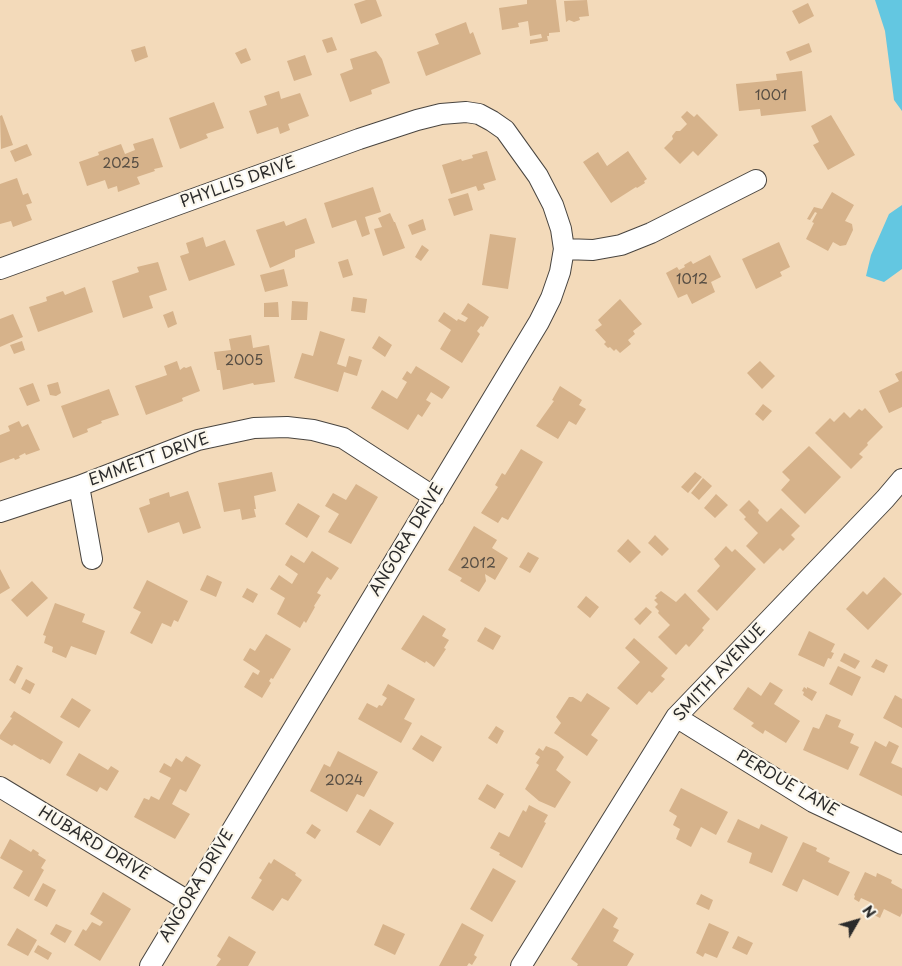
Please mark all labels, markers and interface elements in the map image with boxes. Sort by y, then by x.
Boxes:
house number: 1001 [755,88,787,104]
street label: PHYLLIS DRIVE [178,153,298,213]
house number: 2025 [102,156,140,172]
house number: 1012 [676,272,708,288]
house number: 2005 [225,353,263,369]
street label: EMMETT DRIVE [86,429,212,491]
street label: ANGORA DRIVE [366,480,448,600]
house number: 2012 [460,556,496,572]
street label: SMITH AVENUE [670,620,770,726]
street label: PERDUE LANE [732,747,842,821]
house number: 2024 [325,773,363,789]
street label: HUBARD DRIVE [35,803,153,885]
street label: ANGORA DRIVE [156,826,238,946]
north arrow [832,896,882,946]
text: N [858,901,881,922]

